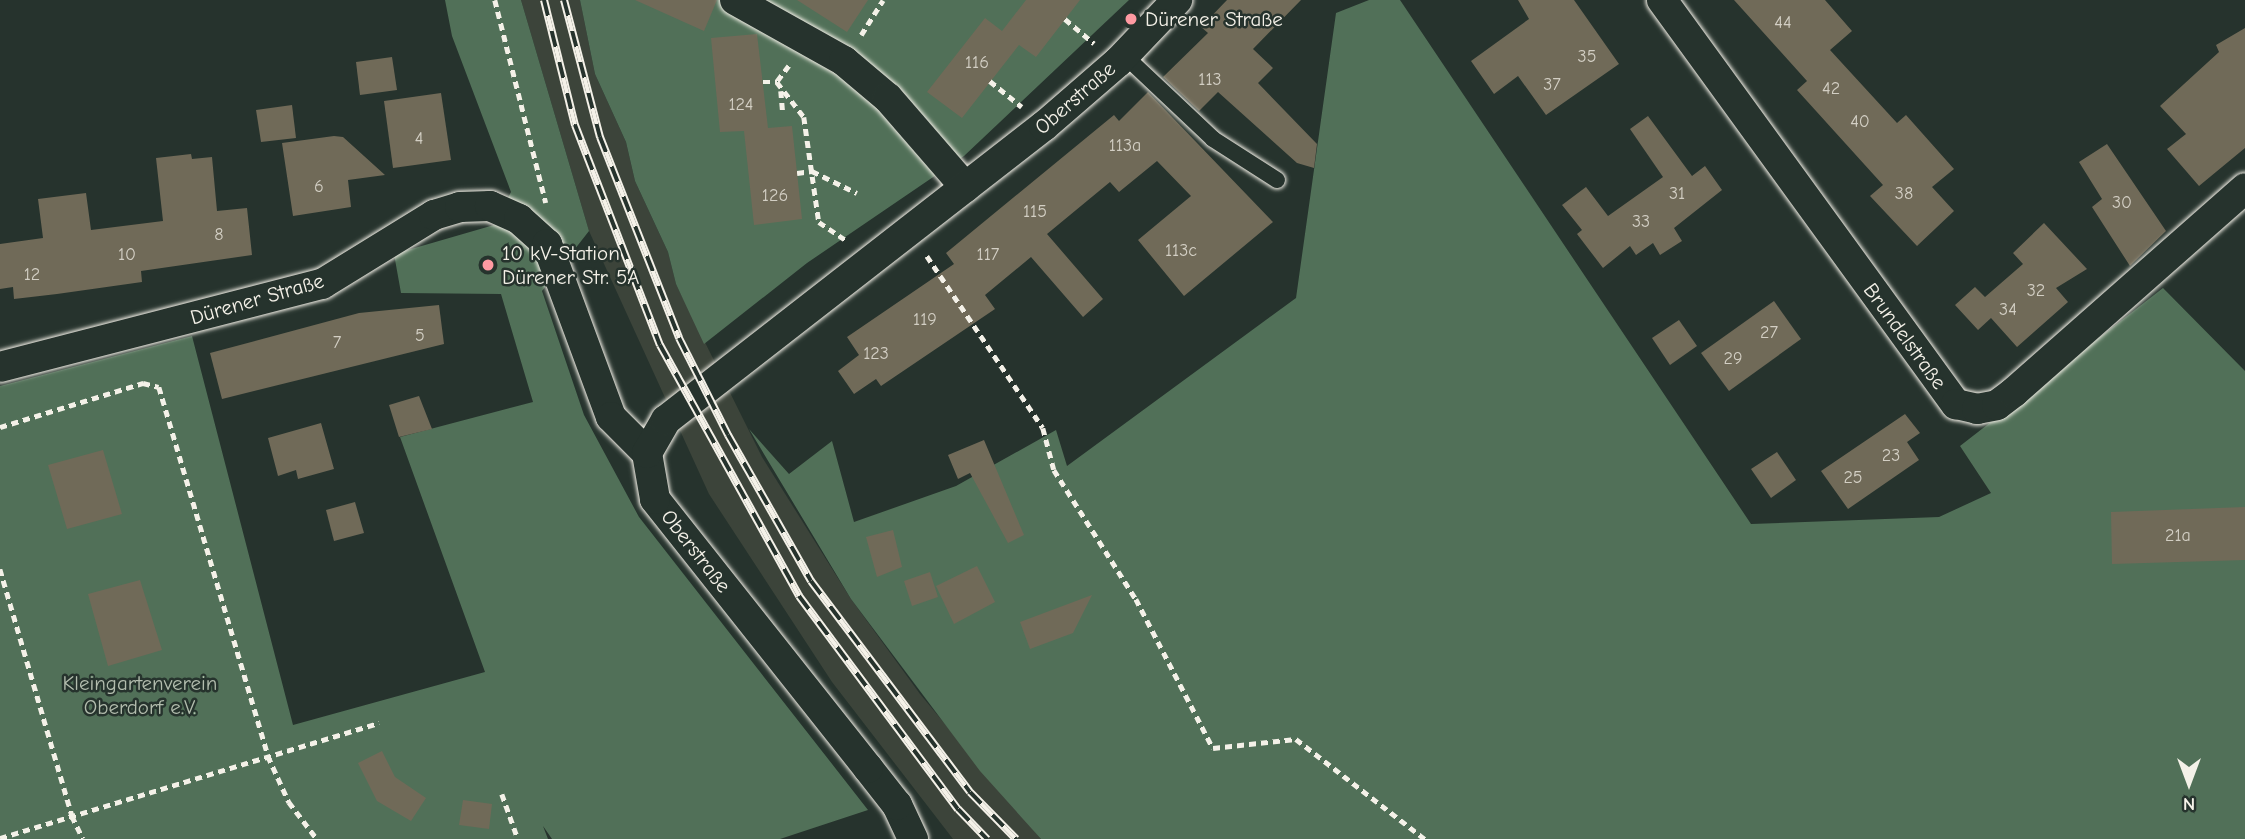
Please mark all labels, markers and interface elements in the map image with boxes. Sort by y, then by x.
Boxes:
place label: Dürener Straße [1145,6,1283,32]
marker: Dürener Straße [1123,11,1139,27]
house number: 44 [1774,12,1792,34]
house number: 35 [1578,46,1596,68]
house number: 116 [965,52,989,74]
street label: Oberstraße [1029,56,1121,140]
house number: 113 [1198,69,1222,91]
house number: 37 [1543,74,1561,96]
house number: 42 [1822,78,1840,100]
house number: 124 [728,94,754,116]
house number: 40 [1850,111,1870,133]
house number: 4 [415,128,423,150]
house number: 113a [1109,135,1141,157]
house number: 6 [314,176,324,198]
house number: 31 [1669,183,1685,205]
house number: 38 [1895,183,1913,205]
house number: 126 [762,185,788,207]
house number: 30 [2112,192,2132,214]
house number: 115 [1023,201,1047,223]
house number: 33 [1632,211,1650,233]
house number: 8 [214,224,224,246]
place label: 10 kV-Station Dürener Str. 5A [502,240,640,290]
house number: 113c [1165,240,1197,262]
house number: 10 [118,244,136,266]
house number: 117 [977,244,999,266]
marker: 10 kV-Station Dürener Str. 5A [480,257,496,273]
house number: 12 [24,264,40,286]
street label: Dürener Straße [187,268,327,330]
street label: Brundelstraße [1858,278,1952,394]
house number: 32 [2027,280,2045,302]
house number: 34 [1999,299,2017,321]
house number: 119 [913,309,937,331]
house number: 27 [1760,322,1778,344]
house number: 5 [415,325,425,347]
house number: 7 [333,332,341,354]
house number: 123 [863,343,889,365]
house number: 29 [1724,348,1742,370]
house number: 23 [1882,445,1900,467]
house number: 25 [1843,467,1863,489]
street label: Oberstraße [656,504,736,598]
house number: 21a [2165,525,2191,547]
park label: Kleingartenverein Oberdorf e.V. [63,670,217,720]
north arrow [2154,748,2224,818]
text: N [2183,793,2195,815]

